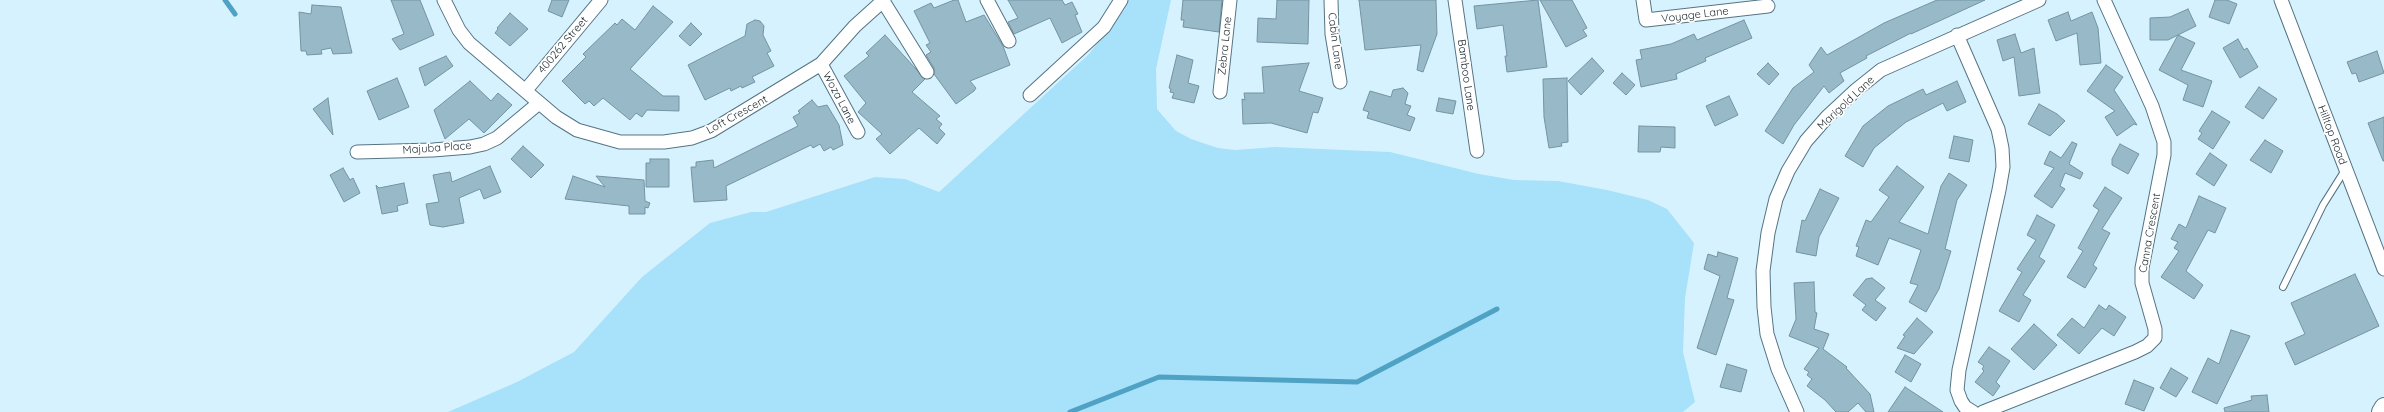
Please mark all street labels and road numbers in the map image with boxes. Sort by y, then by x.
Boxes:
street label: Voyage Lane [1661,4,1729,26]
street label: Cabin Lane [1325,12,1345,70]
street label: 400262 Street [535,14,591,76]
street label: Zebra Lane [1215,16,1235,76]
street label: Bamboo Lane [1454,38,1478,112]
street label: Woza Lane [820,70,858,126]
street label: Marigold Lane [1815,73,1877,133]
street label: Loft Crescent [704,93,770,137]
street label: Hilltop Road [2315,103,2349,167]
street label: Majuba Place [402,139,472,157]
street label: Canna Crescent [2136,192,2164,274]

